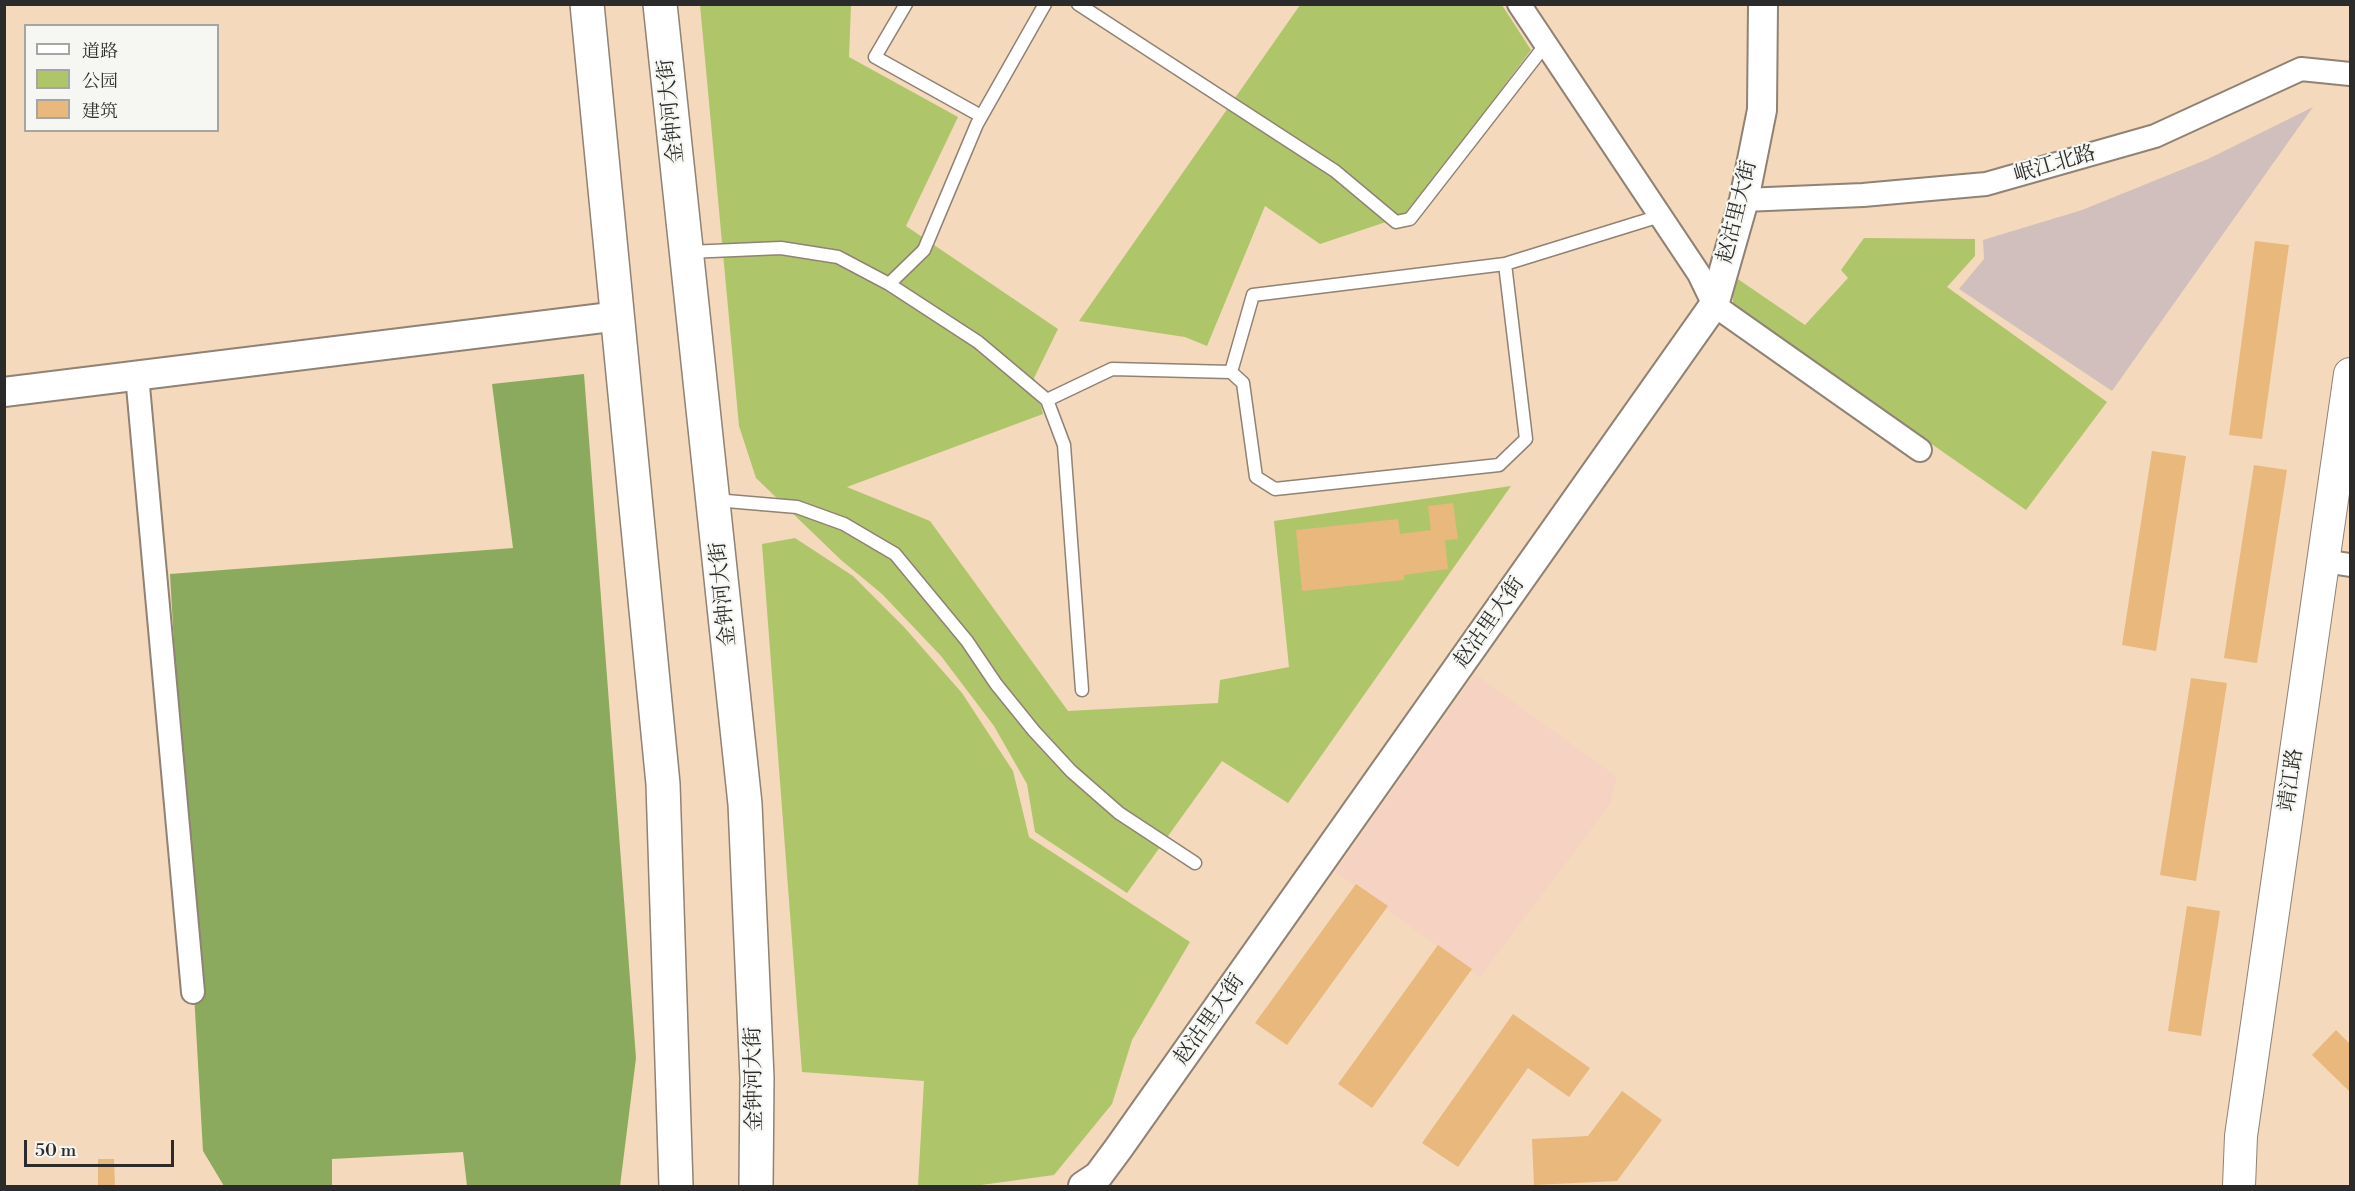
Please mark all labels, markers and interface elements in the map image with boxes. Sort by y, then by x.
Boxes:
legend [24,24,219,132]
text: 道路 [82,40,118,63]
street label: 金钟河大街 [654,57,690,165]
text: 公园 [82,70,118,93]
text: 建筑 [82,100,118,123]
street label: 岷江北路 [2011,141,2099,189]
street label: 赵沽里大街 [1713,158,1763,266]
street label: 金钟河大街 [706,540,742,648]
street label: 赵沽里大街 [1450,573,1530,673]
street label: 靖江路 [2275,747,2309,813]
street label: 赵沽里大街 [1170,970,1250,1070]
street label: 金钟河大街 [741,1026,769,1132]
scale bar [27,1128,177,1166]
text: 50 m [35,1139,76,1162]

